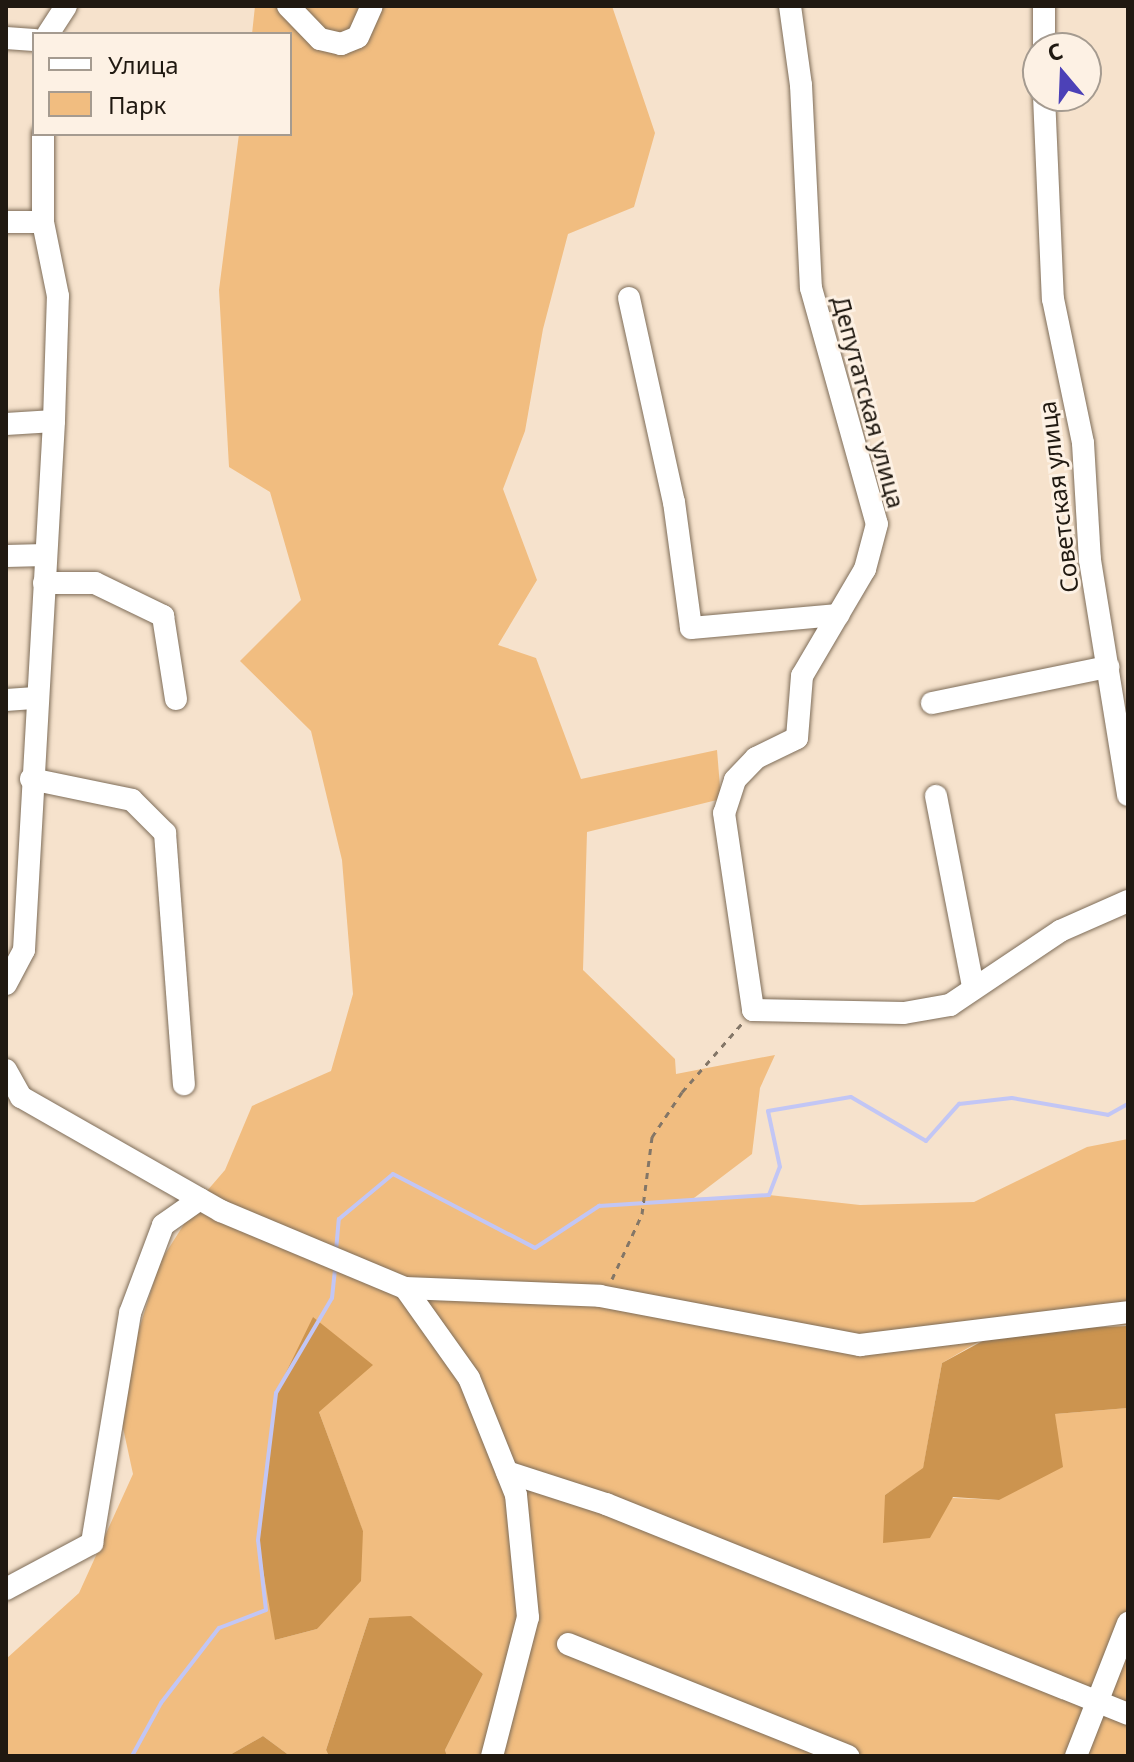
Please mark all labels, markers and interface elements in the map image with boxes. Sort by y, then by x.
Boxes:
legend [32,32,292,136]
north arrow [1022,32,1102,112]
text: С [1043,35,1066,68]
text: Улица [108,48,179,81]
text: Парк [108,88,166,121]
street label: Депутатская улица [827,293,911,511]
street label: Советская улица [1032,400,1084,594]

